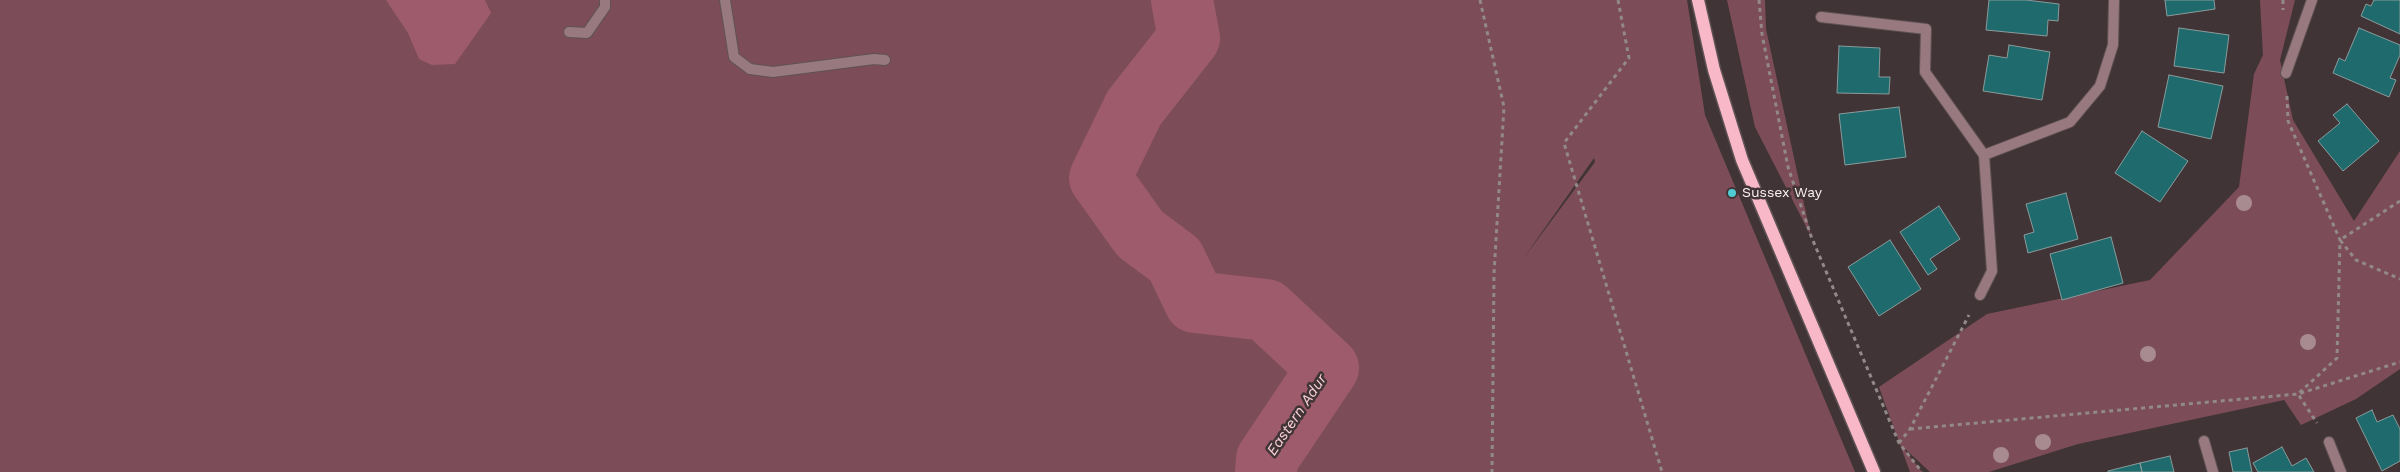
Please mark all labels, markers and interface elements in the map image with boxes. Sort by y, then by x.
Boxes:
place label: Sussex Way [1742,185,1822,201]
marker: Sussex Way [1726,187,1738,199]
water label: Eastern Adur [1263,371,1331,459]

